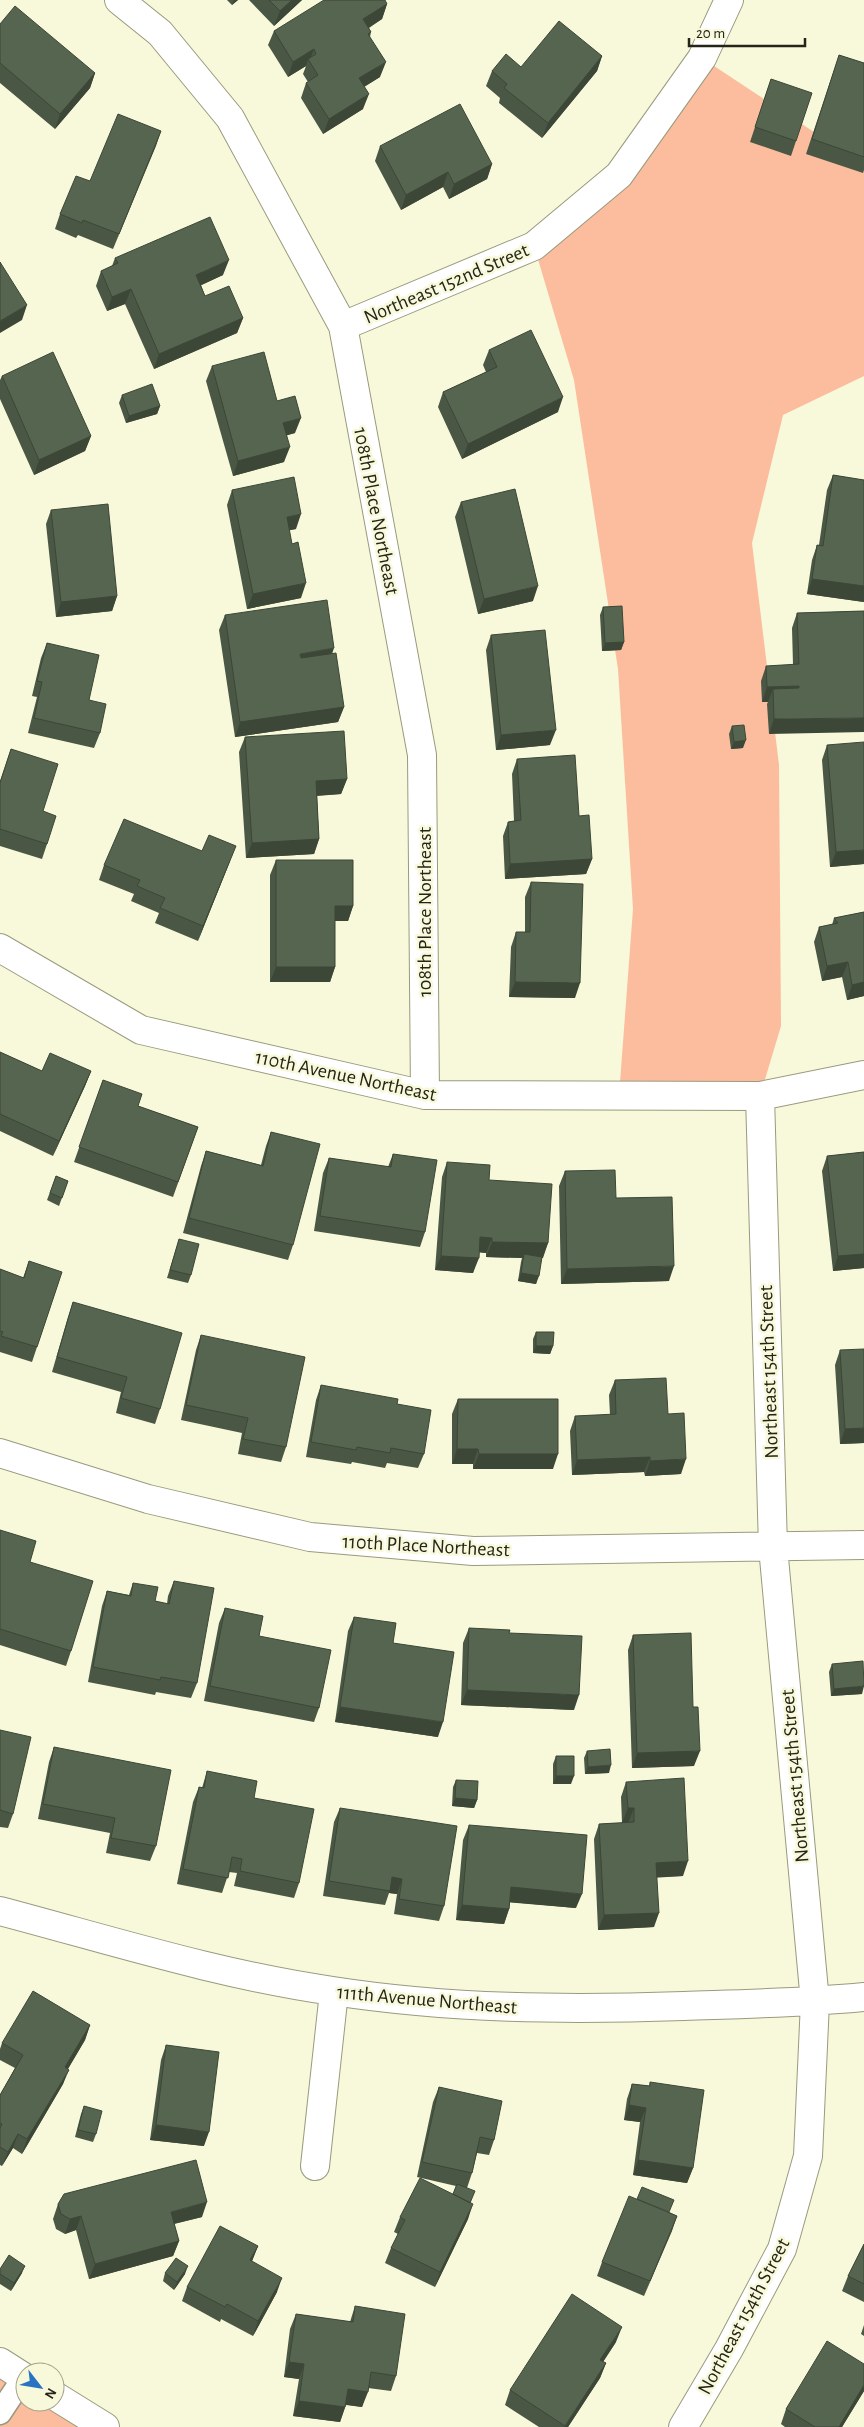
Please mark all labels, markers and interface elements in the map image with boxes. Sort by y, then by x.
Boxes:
scale bar [689,15,805,47]
text: 20 m [696,26,725,41]
street label: Northeast 152nd Street [361,240,532,328]
street label: 108th Place Northeast [350,426,402,597]
street label: 108th Place Northeast [415,826,435,997]
street label: 110th Avenue Northeast [254,1047,439,1105]
street label: Northeast 154th Street [756,1284,782,1459]
street label: 110th Place Northeast [342,1532,511,1560]
street label: Northeast 154th Street [777,1688,813,1863]
street label: 111th Avenue Northeast [336,1982,518,2018]
street label: Northeast 154th Street [694,2235,794,2398]
north arrow [15,2362,65,2412]
text: N [42,2385,59,2401]

